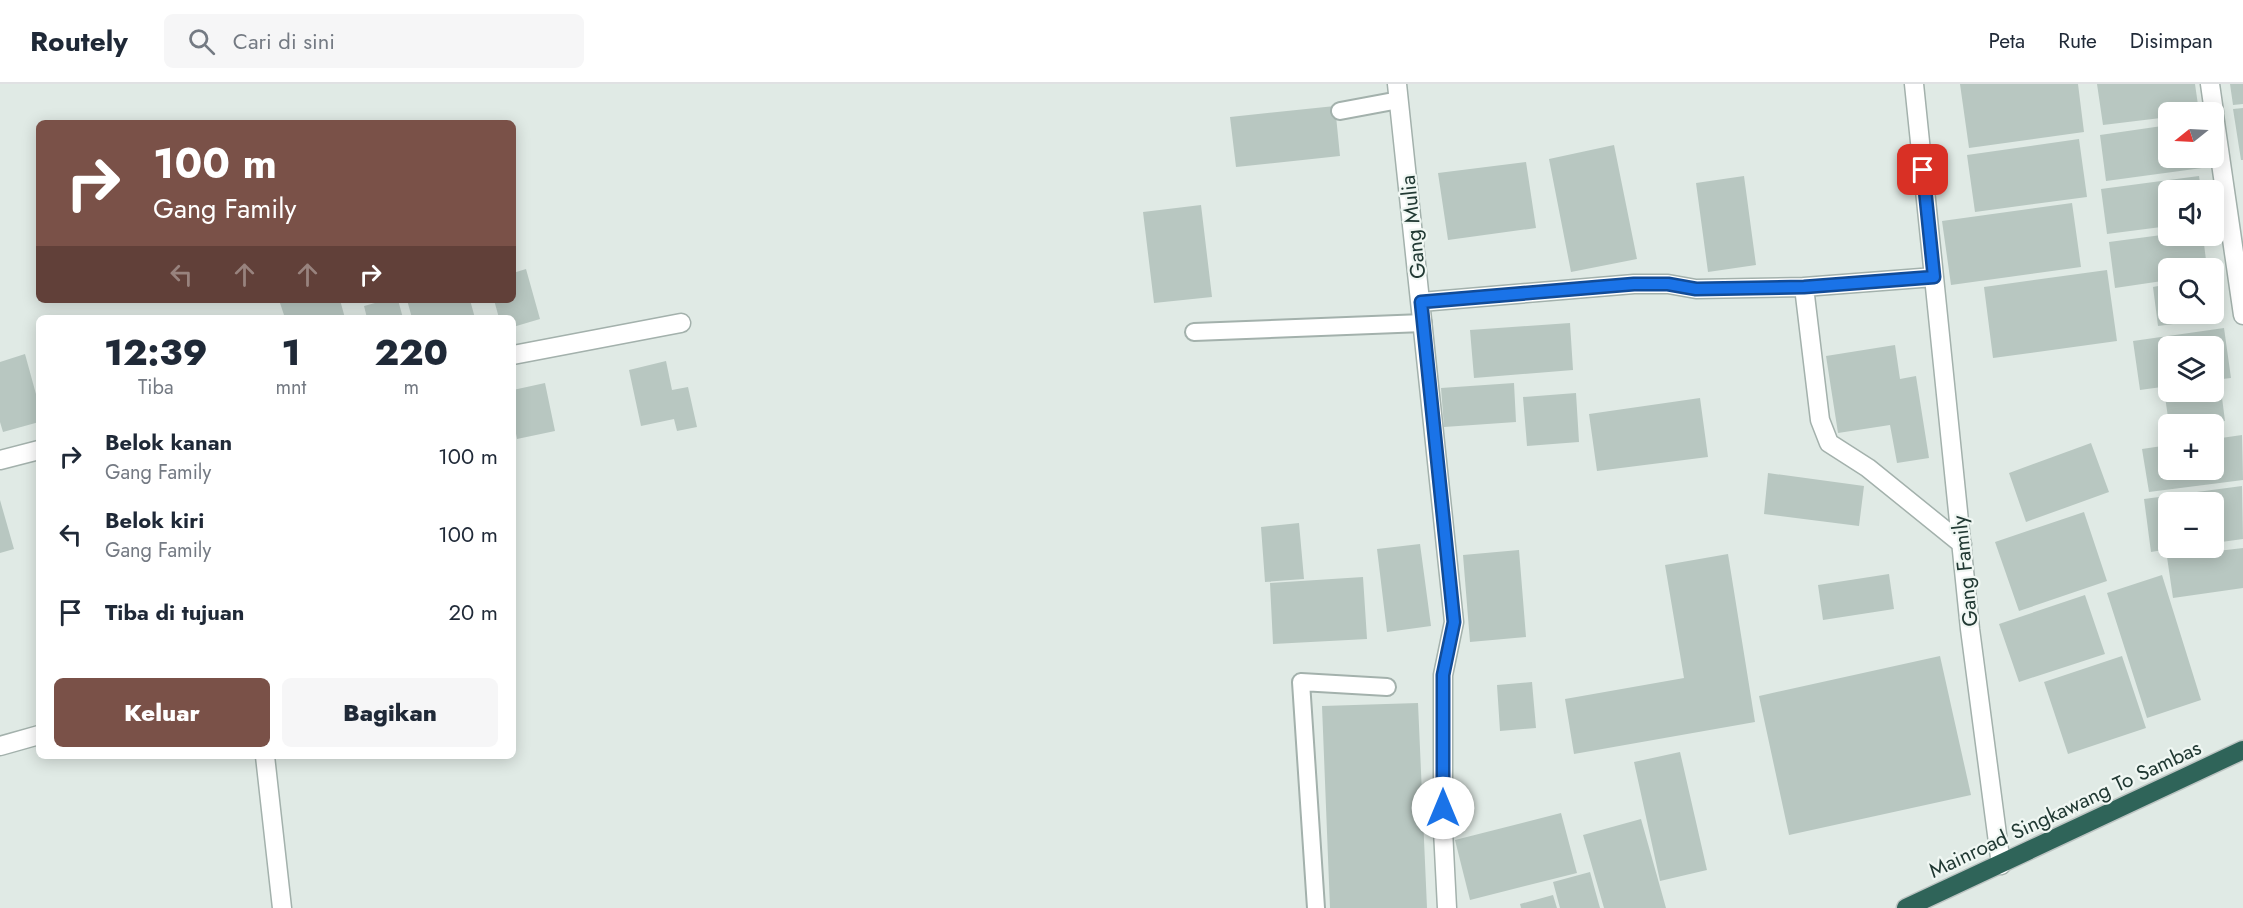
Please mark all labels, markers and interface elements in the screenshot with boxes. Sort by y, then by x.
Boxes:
search box [164,14,584,68]
text: Routely [30,21,128,62]
icon: search [185,25,218,58]
text: Cari di sini [233,25,335,57]
text: Peta [1988,26,2025,56]
text: Rute [2058,26,2097,56]
text: Disimpan [2130,26,2213,56]
north arrow [2158,102,2224,168]
map controls [2158,102,2224,558]
text: 100 m [153,133,277,194]
icon: right [54,144,132,222]
pin [1897,144,1948,195]
icon: arrive [1906,153,1939,186]
street label: Gang Mulia [1393,174,1433,280]
button: sound [2158,180,2224,246]
text: Gang Family [153,189,296,228]
icon: left [165,258,198,291]
icon: ahead [228,258,261,291]
icon: ahead [291,258,324,291]
icon: right [354,258,387,291]
button: search [2158,258,2224,324]
text: 12:39 [104,326,208,378]
text: 1 [281,326,300,378]
text: 220 [374,326,448,378]
button: layers [2158,336,2224,402]
text: Tiba [138,373,174,402]
text: mnt [276,373,306,402]
text: m [403,373,419,402]
button: + [2158,414,2224,480]
text: Belok kanan [105,426,232,458]
icon: right [54,440,87,473]
text: 100 m [438,440,498,472]
text: Gang Family [105,458,211,487]
button: − [2158,492,2224,558]
text: Belok kiri [105,504,204,536]
street label: Gang Family [1944,513,1986,628]
icon: left [54,518,87,551]
text: 100 m [438,518,498,550]
text: Gang Family [105,536,211,565]
icon: arrive [54,596,87,629]
text: Tiba di tujuan [105,596,244,628]
text: 20 m [449,596,498,628]
button: Keluar [54,678,270,747]
button: Bagikan [282,678,498,747]
street label: Mainroad Singkawang To Sambas [1924,733,2206,885]
position arrow [1411,776,1475,840]

